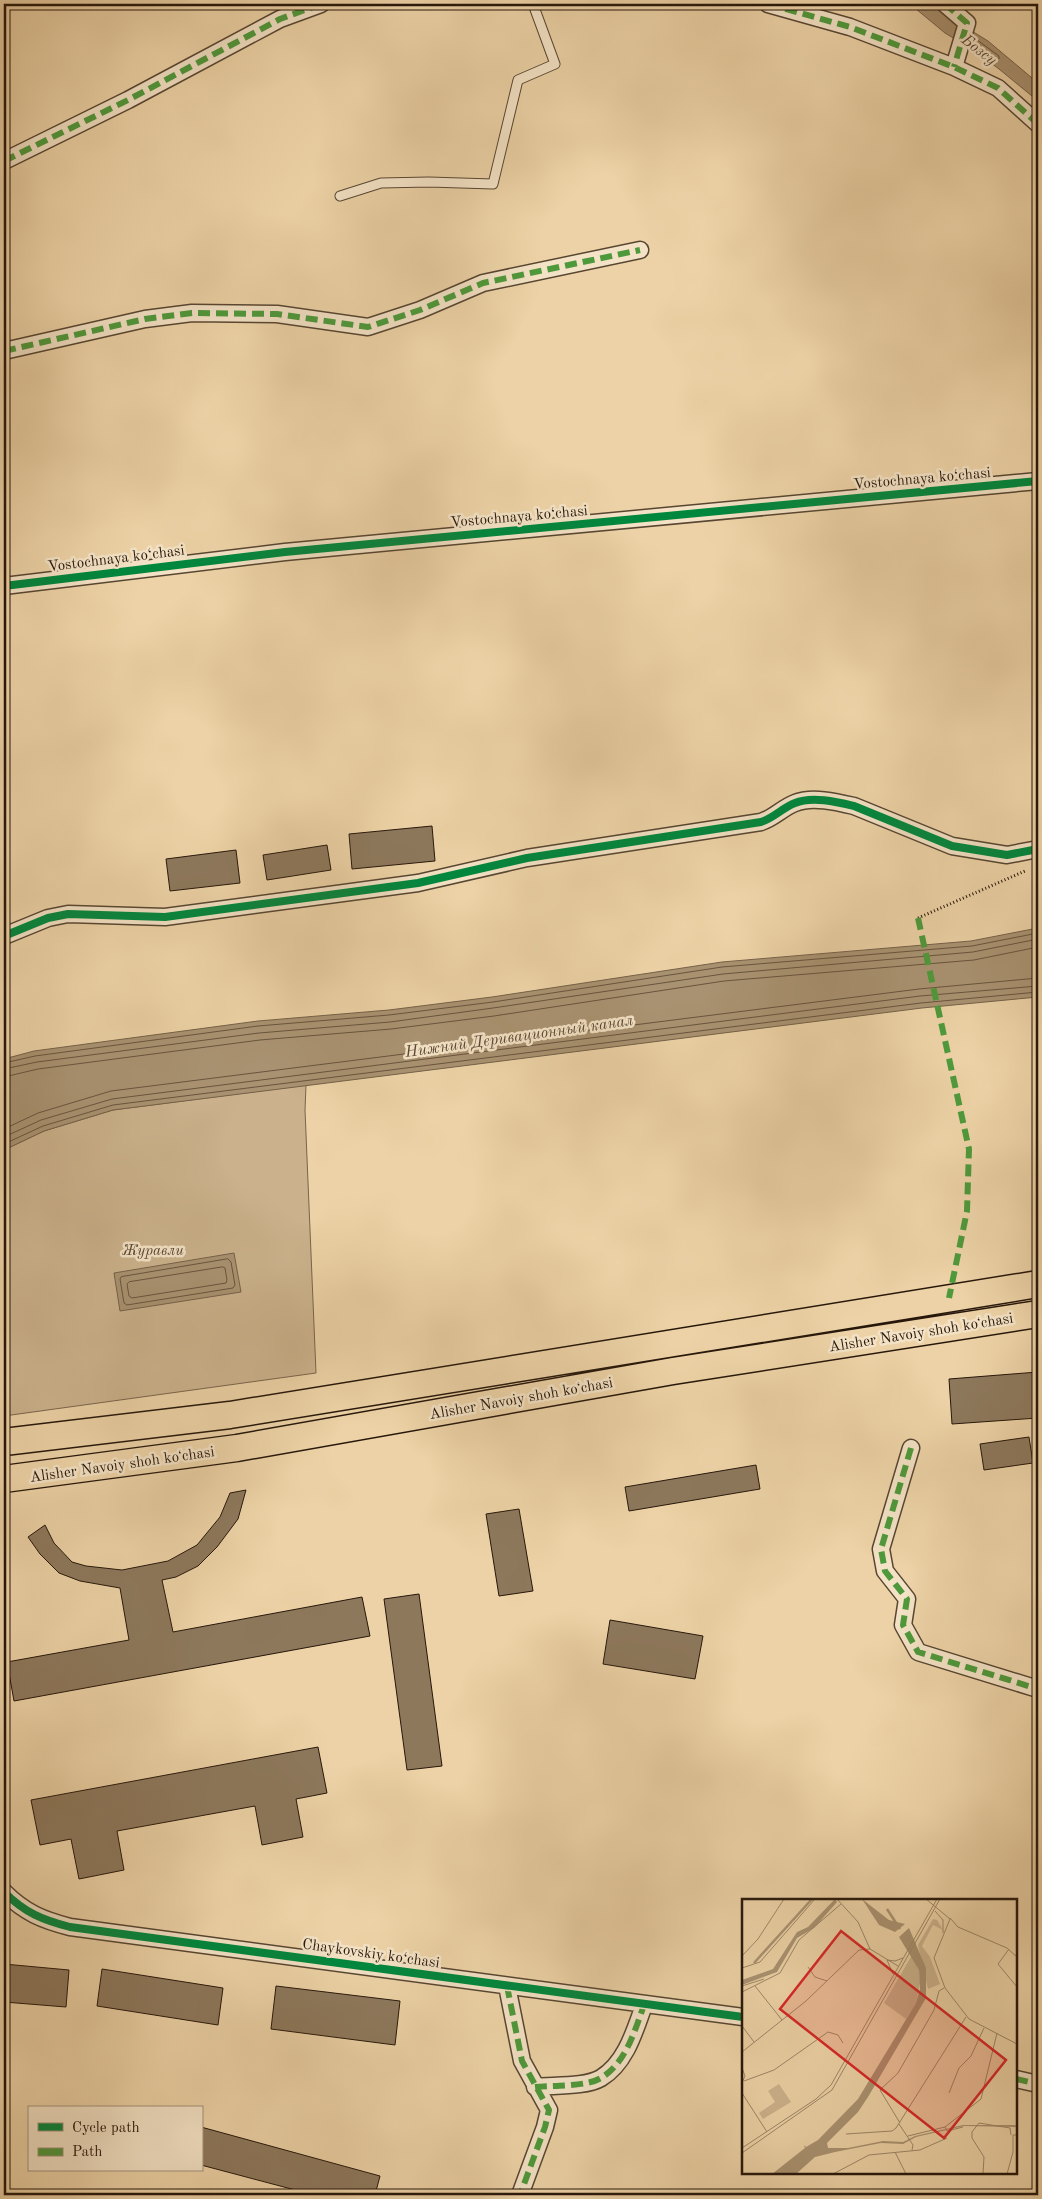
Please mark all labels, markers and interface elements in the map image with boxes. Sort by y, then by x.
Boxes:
water label: Бозсу [958,32,1000,69]
street label: Vostochnaya ko‘chasi [853,466,991,493]
street label: Vostochnaya ko‘chasi [450,504,588,531]
street label: Vostochnaya ko‘chasi [47,544,186,575]
water label: Нижний Деривационный канал [403,1013,634,1061]
park label: Журавли [122,1244,184,1259]
street label: Alisher Navoiy shoh koʻchasi [828,1312,1014,1355]
street label: Alisher Navoiy shoh koʻchasi [428,1376,614,1423]
street label: Alisher Navoiy shoh koʻchasi [29,1445,215,1486]
inset map [742,1899,1017,2174]
street label: Chaykovskiy ko‘chasi [301,1937,440,1972]
legend [28,2106,202,2172]
text: Cycle path [72,2121,140,2136]
text: Path [72,2145,102,2160]

